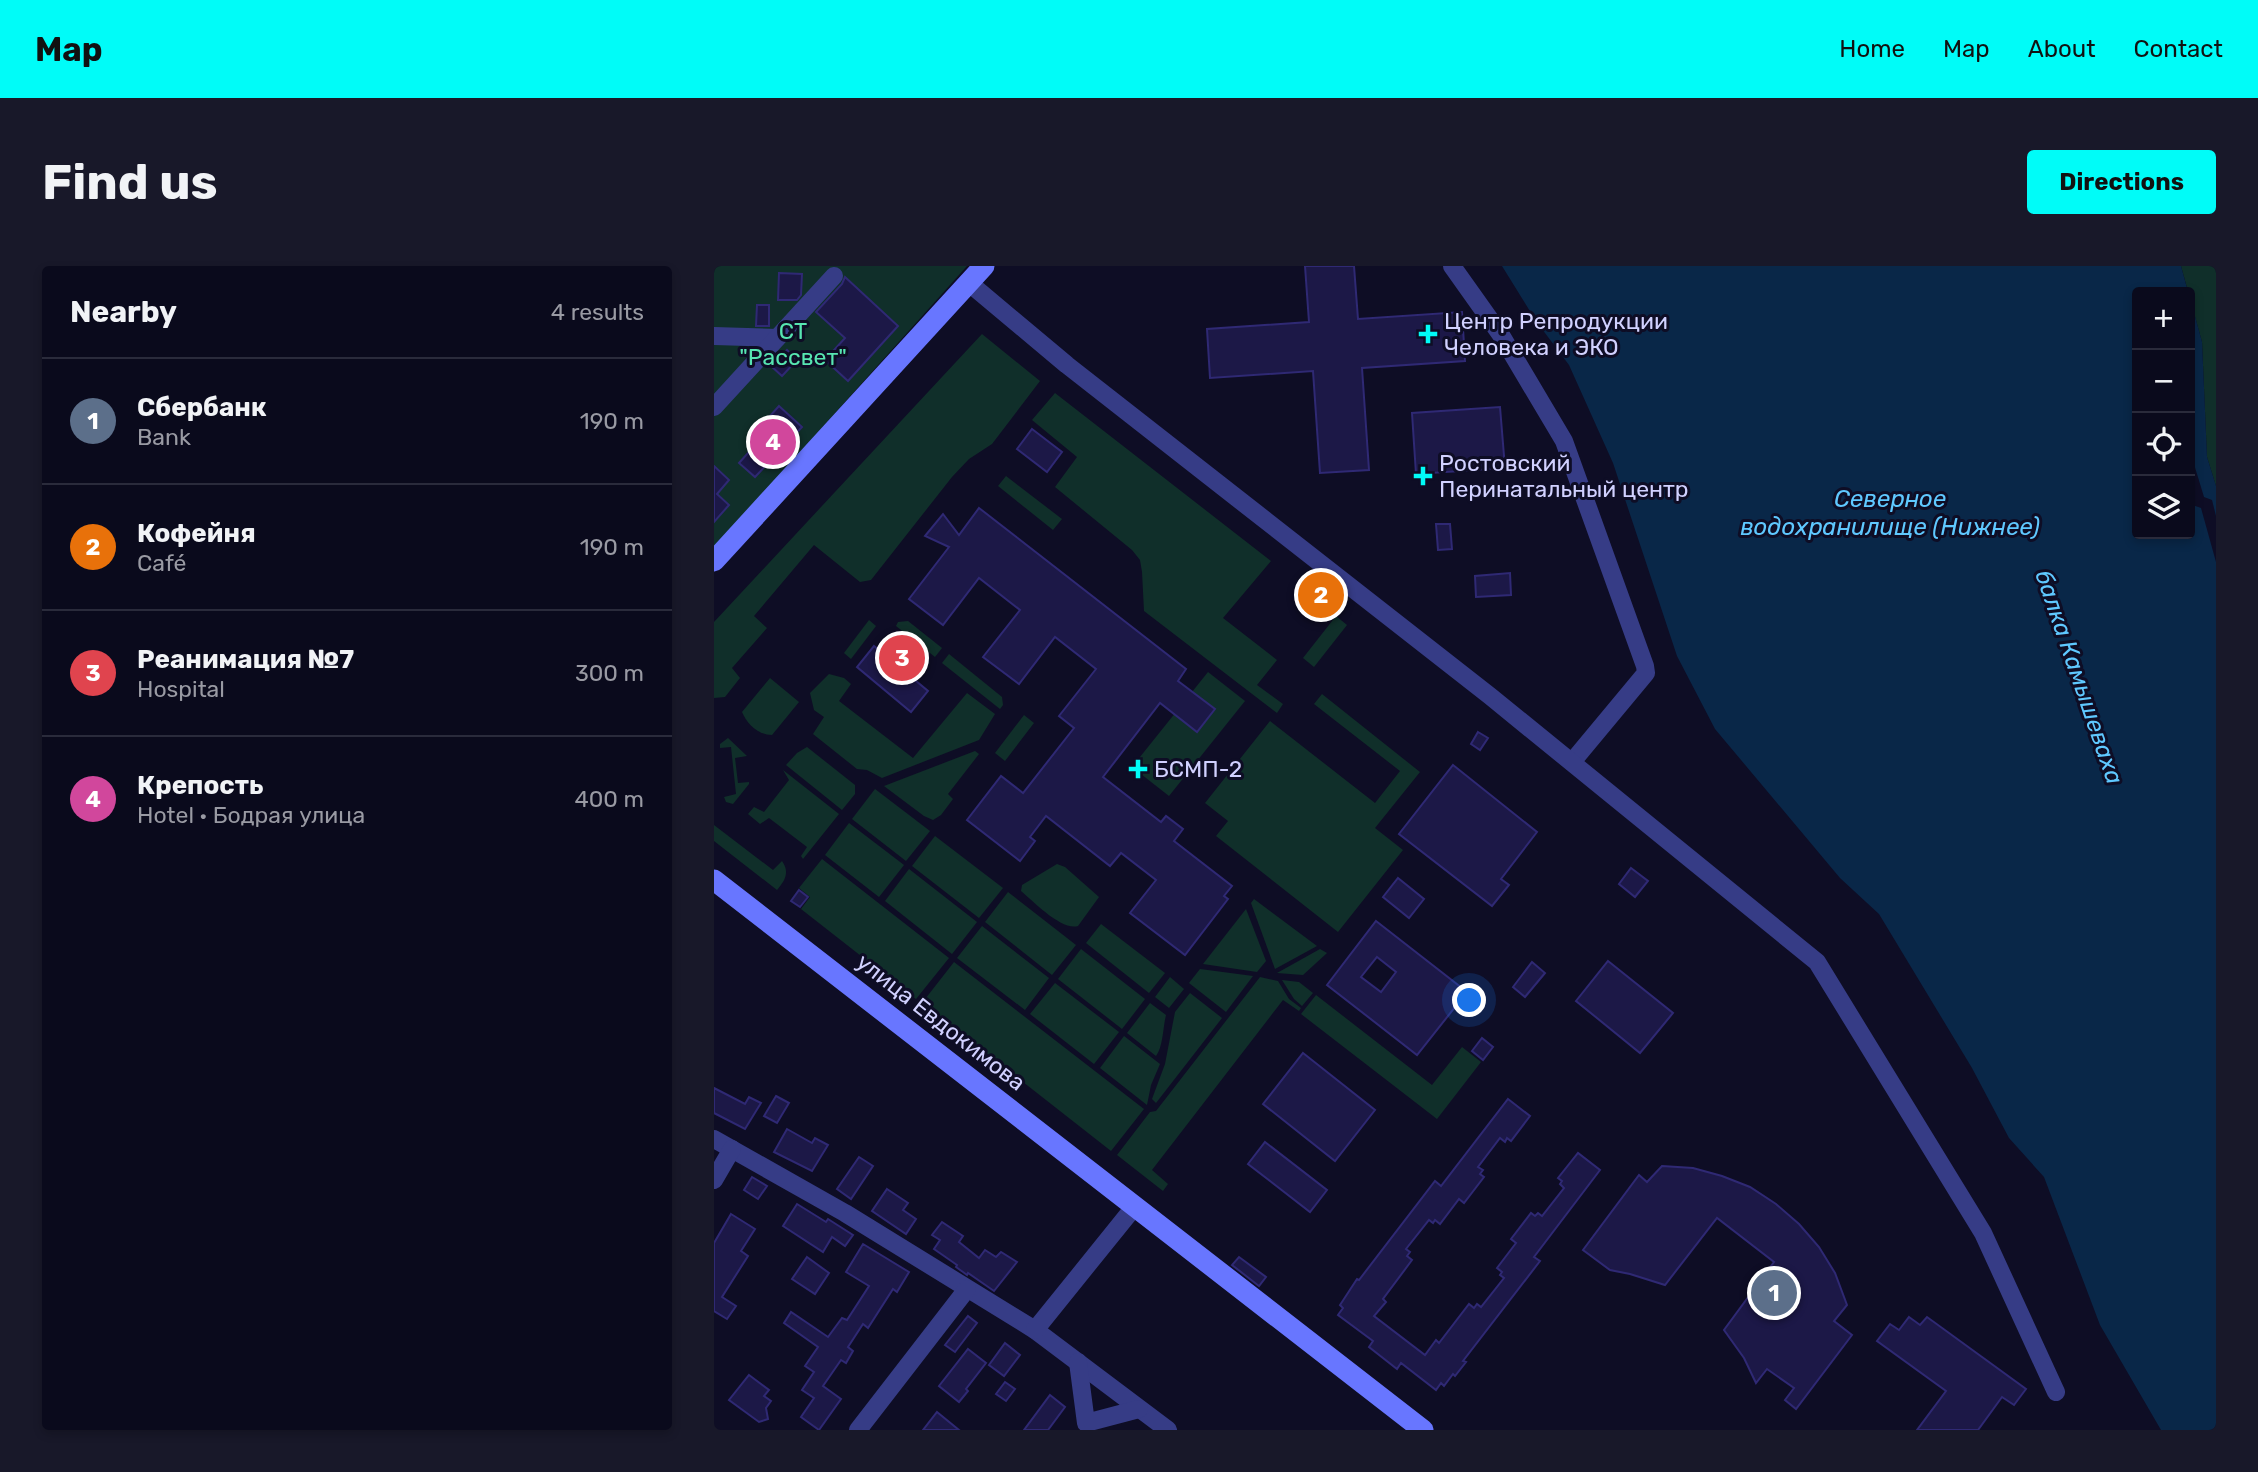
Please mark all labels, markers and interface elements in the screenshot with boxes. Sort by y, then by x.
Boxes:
text: Map [35,30,103,69]
text: Home [1839,35,1905,63]
text: Map [1943,35,1990,63]
text: About [2028,35,2096,63]
text: Contact [2134,35,2223,63]
button: Directions [2027,150,2216,214]
text: Find us [42,153,218,211]
map controls [2132,287,2195,539]
button: + [2132,287,2195,350]
text: Nearby [70,294,177,330]
text: 4 results [551,298,644,326]
place label: Центр Репродукции Человека и ЭКО [1444,307,1668,361]
park label: СТ "Рассвет" [739,317,847,371]
marker: Центр Репродукции Человека и ЭКО [1418,324,1438,344]
button: − [2132,350,2195,413]
text: Сбербанк [137,392,267,423]
text: 1 [87,407,99,435]
text: 190 m [580,407,644,435]
button: locate [2132,413,2195,476]
pin: 4 [750,416,796,468]
text: Bank [137,423,191,451]
place label: Ростовский Перинатальный центр [1439,449,1689,503]
marker: Ростовский Перинатальный центр [1413,466,1433,486]
button: layers [2132,476,2195,539]
water label: Северное водохранилище (Нижнее) [1740,485,2040,541]
text: Кофейня [137,518,256,549]
text: 2 [86,533,100,561]
text: 190 m [580,533,644,561]
text: Café [137,549,186,577]
water label: балка Камышеваха [2029,566,2129,788]
pin: 2 [1298,569,1344,621]
pin: 3 [879,632,925,684]
text: Реанимация №7 [137,644,354,675]
text: 3 [85,659,101,687]
text: 300 m [575,659,644,687]
text: Hospital [137,675,225,703]
place label: БСМП-2 [1154,755,1242,783]
marker: БСМП-2 [1128,759,1148,779]
text: Крепость [137,770,263,801]
text: 4 [85,785,101,813]
text: 400 m [574,785,644,813]
text: Hotel · Бодрая улица [137,801,365,829]
street label: улица Евдокимова [851,947,1031,1097]
your location [1452,983,1486,1017]
pin: 1 [1751,1267,1797,1319]

